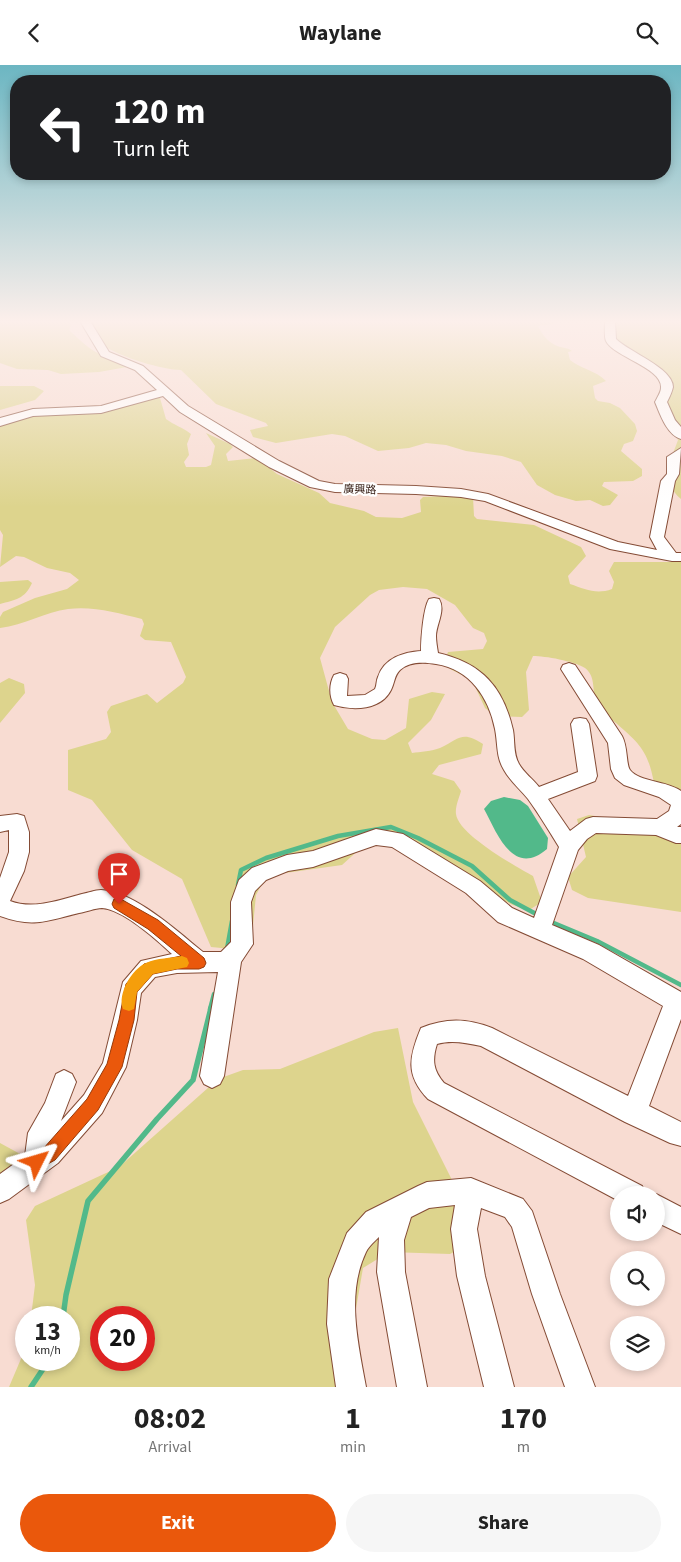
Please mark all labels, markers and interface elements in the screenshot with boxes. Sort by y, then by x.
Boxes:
text: Waylane [299,17,382,49]
icon: back [20,19,48,47]
icon: search [633,19,661,47]
text: 120 m [113,87,205,137]
icon: left [30,95,95,160]
text: Turn left [113,133,189,165]
street label: 廣興路 [343,481,377,498]
pin [98,853,140,904]
icon: arrive [105,860,133,888]
position arrow [10,1135,62,1187]
map controls [610,1186,665,1371]
button: sound [610,1186,665,1241]
button: search [610,1251,665,1306]
speed limit sign: 20 [90,1306,155,1371]
text: 13 [34,1314,61,1350]
button: layers [610,1316,665,1371]
text: km/h [34,1342,61,1359]
text: 08:02 [134,1397,206,1440]
text: 1 [345,1397,361,1440]
text: 170 [500,1397,547,1440]
text: Arrival [148,1436,191,1458]
text: min [340,1436,366,1458]
text: m [517,1436,530,1458]
button: Exit [20,1494,336,1552]
button: Share [346,1494,661,1552]

